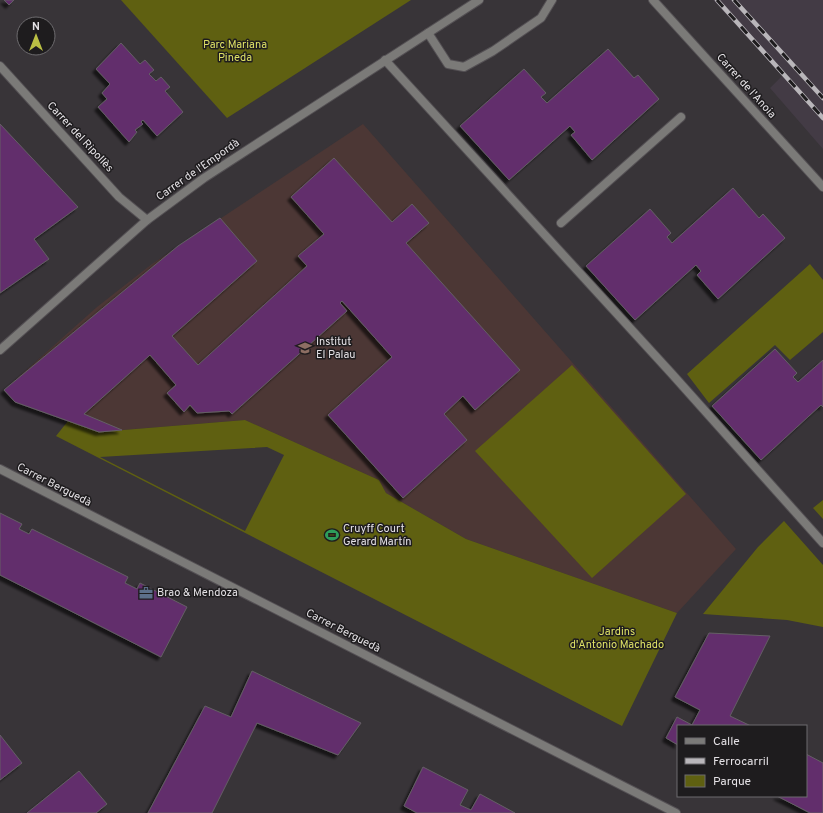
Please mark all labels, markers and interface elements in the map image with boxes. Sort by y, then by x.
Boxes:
north arrow [16,16,56,56]
text: N [32,20,40,34]
park label: Parc Mariana Pineda [203,38,267,65]
street label: Carrer de l'Anoia [713,51,779,122]
street label: Carrer del Ripollès [44,99,116,175]
street label: Carrer de l'Empordà [154,136,243,204]
place label: Institut El Palau [316,335,355,362]
school or university icon: Institut El Palau [297,340,313,356]
street label: Carrer Berguedà [14,460,94,510]
place label: Cruyff Court Gerard Martín [343,522,411,549]
sports icon: Cruyff Court Gerard Martín [324,527,340,543]
office icon: Brao & Mendoza [138,585,154,601]
place label: Brao & Mendoza [157,586,238,600]
street label: Carrer Berguedà [303,606,383,656]
park label: Jardins d'Antonio Machado [570,625,664,652]
legend [677,725,807,797]
text: Calle [713,734,740,750]
text: Ferrocarril [713,754,769,770]
text: Parque [713,774,751,790]

